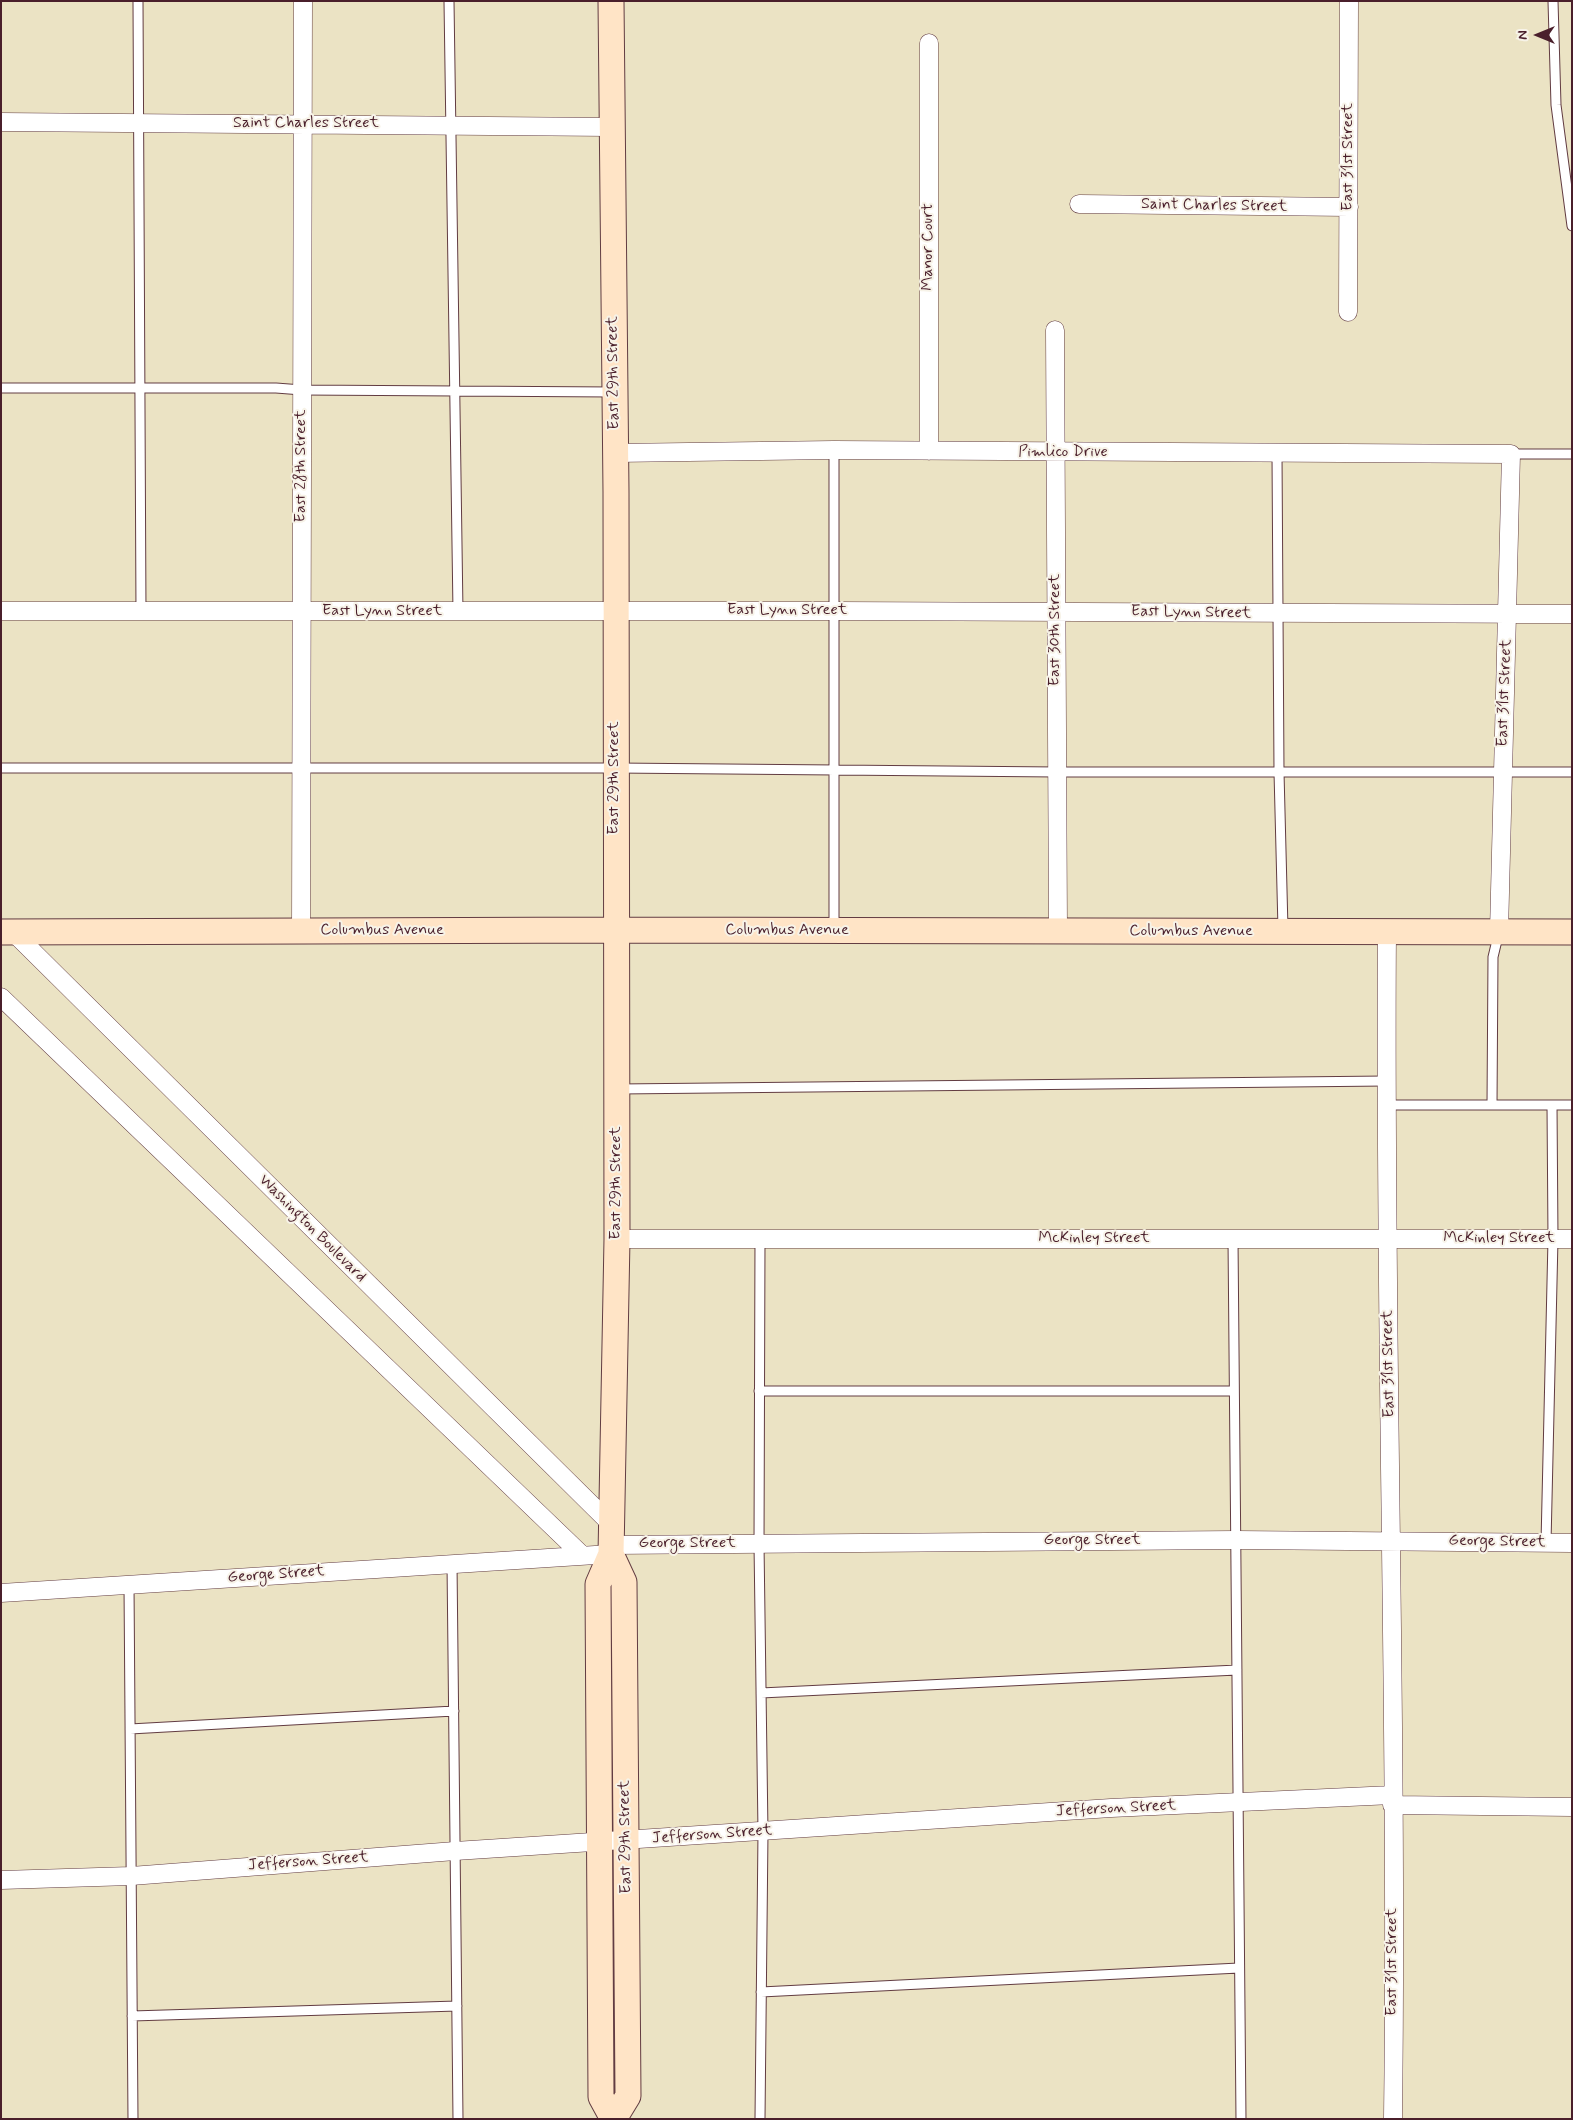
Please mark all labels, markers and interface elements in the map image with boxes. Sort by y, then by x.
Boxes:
north arrow [1513,10,1563,60]
text: N [1514,30,1532,40]
street label: East 31st Street [1339,103,1359,211]
street label: Saint Charles Street [233,114,379,134]
street label: Saint Charles Street [1141,195,1287,217]
street label: Manor Court [919,203,939,291]
street label: East 29th Street [603,316,625,430]
street label: East 28th Street [292,410,312,522]
street label: Pimlico Drive [1018,443,1108,463]
street label: East 30th Street [1046,574,1066,686]
street label: East Lynn Street [727,601,847,621]
street label: East Lynn Street [322,602,442,622]
street label: East Lynn Street [1131,602,1251,624]
street label: East 31st Street [1494,639,1516,747]
street label: East 29th Street [605,721,625,835]
street label: Columbus Avenue [320,921,444,941]
street label: Columbus Avenue [725,921,849,941]
street label: Columbus Avenue [1129,922,1253,942]
street label: East 29th Street [607,1126,627,1240]
street label: Washington Boulevard [254,1171,370,1287]
street label: McKinley Street [1038,1229,1150,1249]
street label: McKinley Street [1443,1229,1555,1249]
street label: East 31st Street [1378,1310,1400,1418]
street label: George Street [1043,1531,1141,1551]
street label: George Street [1448,1532,1546,1552]
street label: George Street [638,1534,736,1554]
street label: George Street [227,1562,325,1588]
street label: East 29th Street [615,1780,637,1894]
street label: Jefferson Street [1055,1796,1177,1822]
street label: Jefferson Street [651,1821,773,1849]
street label: Jefferson Street [247,1848,369,1876]
street label: East 31st Street [1383,1908,1403,2016]

